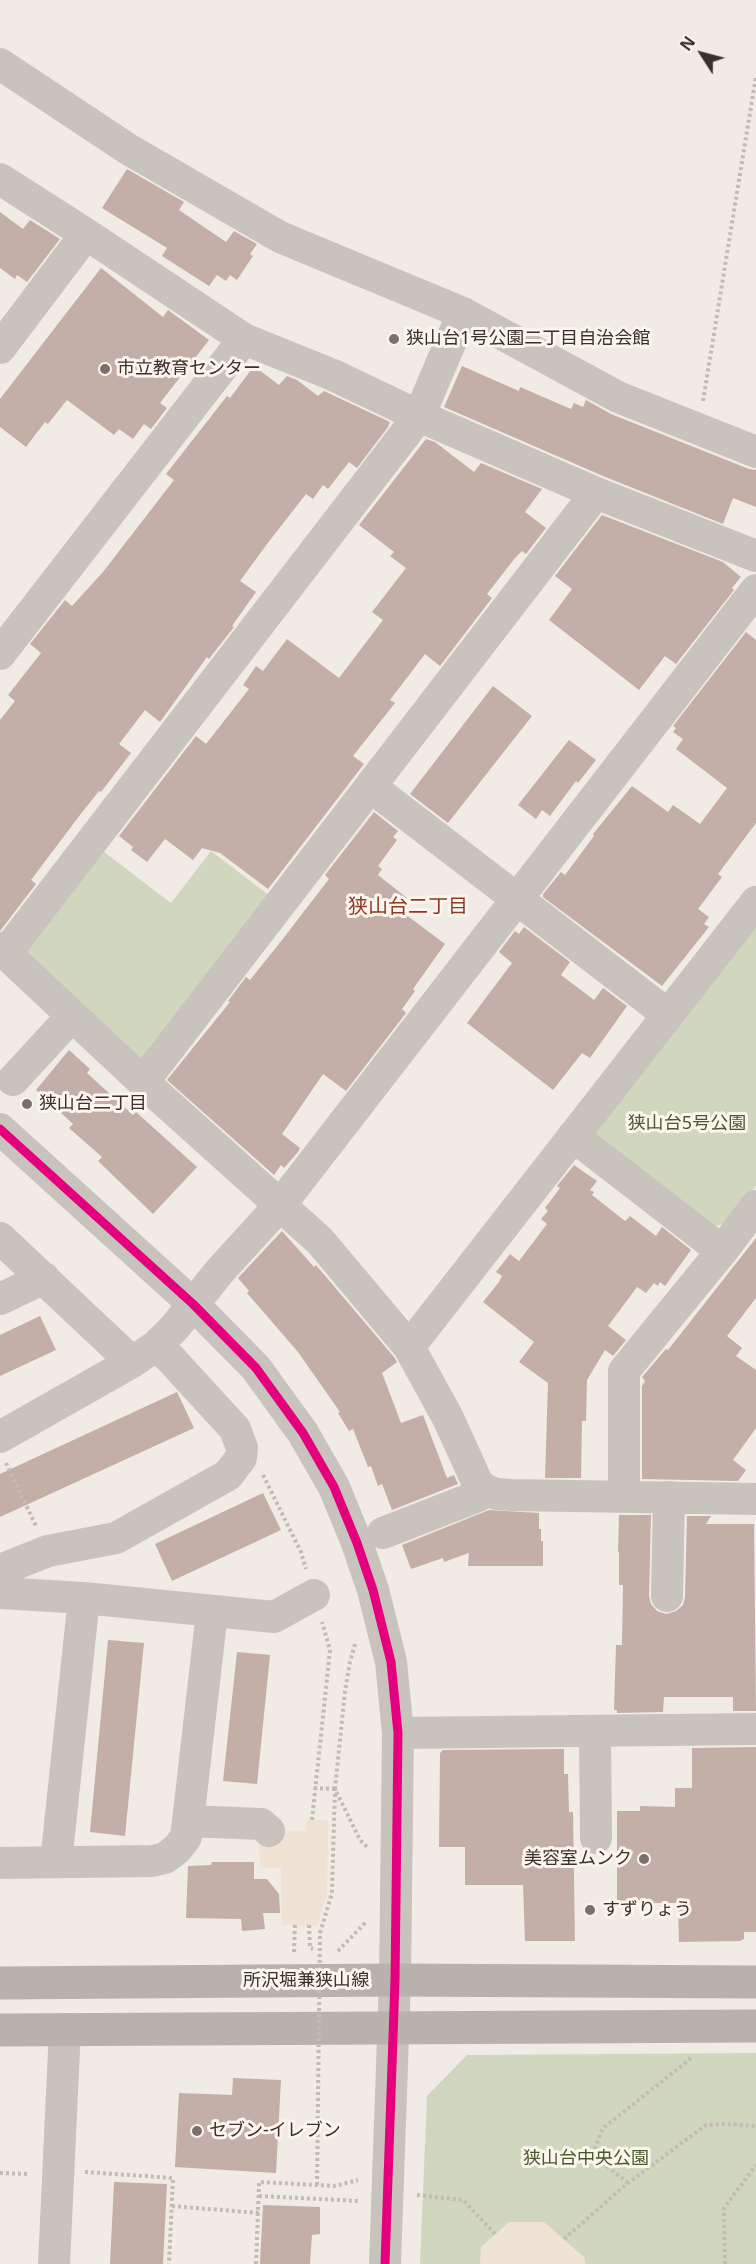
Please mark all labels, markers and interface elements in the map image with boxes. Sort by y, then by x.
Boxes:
north arrow [672,24,732,84]
text: N [675,32,700,55]
place label: 狭山台1号公園二丁目自治会館 [406,328,650,350]
marker: 狭山台1号公園二丁目自治会館 [387,332,401,346]
place label: 市立教育センター [117,358,261,380]
marker: 市立教育センター [98,362,112,376]
district label: 狭山台二丁目 [348,895,468,919]
place label: 狭山台二丁目 [39,1093,147,1115]
marker: 狭山台二丁目 [20,1097,34,1111]
park label: 狭山台5号公園 [628,1113,746,1135]
place label: 美容室ムンク [524,1848,632,1870]
marker: 美容室ムンク [637,1852,651,1866]
place label: すずりょう [602,1899,692,1921]
marker: すずりょう [583,1903,597,1917]
street label: 所沢堀兼狭山線 [243,1970,369,1992]
place label: セブン-イレブン [209,2120,341,2142]
marker: セブン-イレブン [190,2124,204,2138]
park label: 狭山台中央公園 [523,2148,649,2170]

